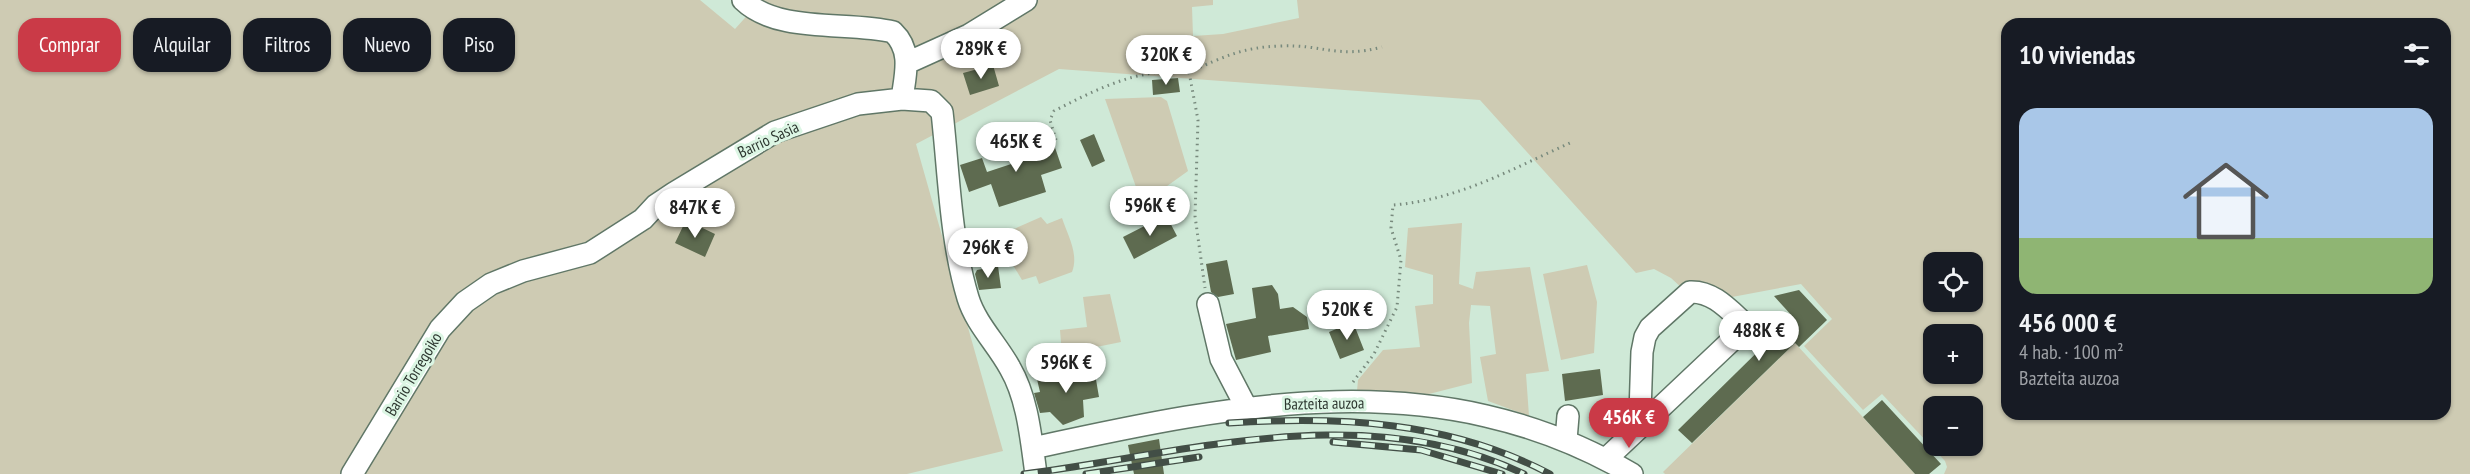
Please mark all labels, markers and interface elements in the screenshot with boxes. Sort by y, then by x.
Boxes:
chip: Comprar [18,18,121,72]
chip: Alquilar [133,18,231,72]
chip: Filtros [243,18,331,72]
chip: Nuevo [343,18,431,72]
chip: Piso [443,18,515,72]
pin: 289K € [932,29,1030,80]
text: 289K € [955,35,1007,61]
pin: 320K € [1117,35,1215,86]
text: 10 viviendas [2019,38,2135,71]
icon: filters [2400,38,2433,71]
text: 320K € [1140,41,1192,67]
street label: Barrio Sasia [734,116,802,162]
pin: 465K € [967,122,1065,173]
text: 465K € [990,128,1042,154]
icon: home [2172,147,2280,255]
pin: 596K € [1101,186,1199,237]
pin: 847K € [646,188,744,239]
text: 596K € [1124,192,1176,218]
text: 847K € [669,194,721,220]
pin: 296K € [939,228,1037,279]
text: 296K € [962,234,1014,260]
map controls [1923,252,1983,456]
button: locate [1923,252,1983,312]
pin: 520K € [1298,290,1396,341]
text: 520K € [1321,296,1373,322]
text: 456 000 € [2019,306,2117,339]
pin: 488K € [1710,311,1808,362]
text: 488K € [1733,317,1785,343]
button: + [1923,324,1983,384]
street label: Barrio Torregoiko [380,328,446,419]
text: 4 hab. · 100 m² [2019,339,2124,365]
pin: 596K € [1017,343,1115,394]
text: 596K € [1040,349,1092,375]
text: Bazteita auzoa [2019,365,2120,391]
street label: Bazteita auzoa [1284,392,1364,414]
button: − [1923,396,1983,456]
pin: 456K € [1580,398,1678,449]
text: 456K € [1603,404,1655,430]

